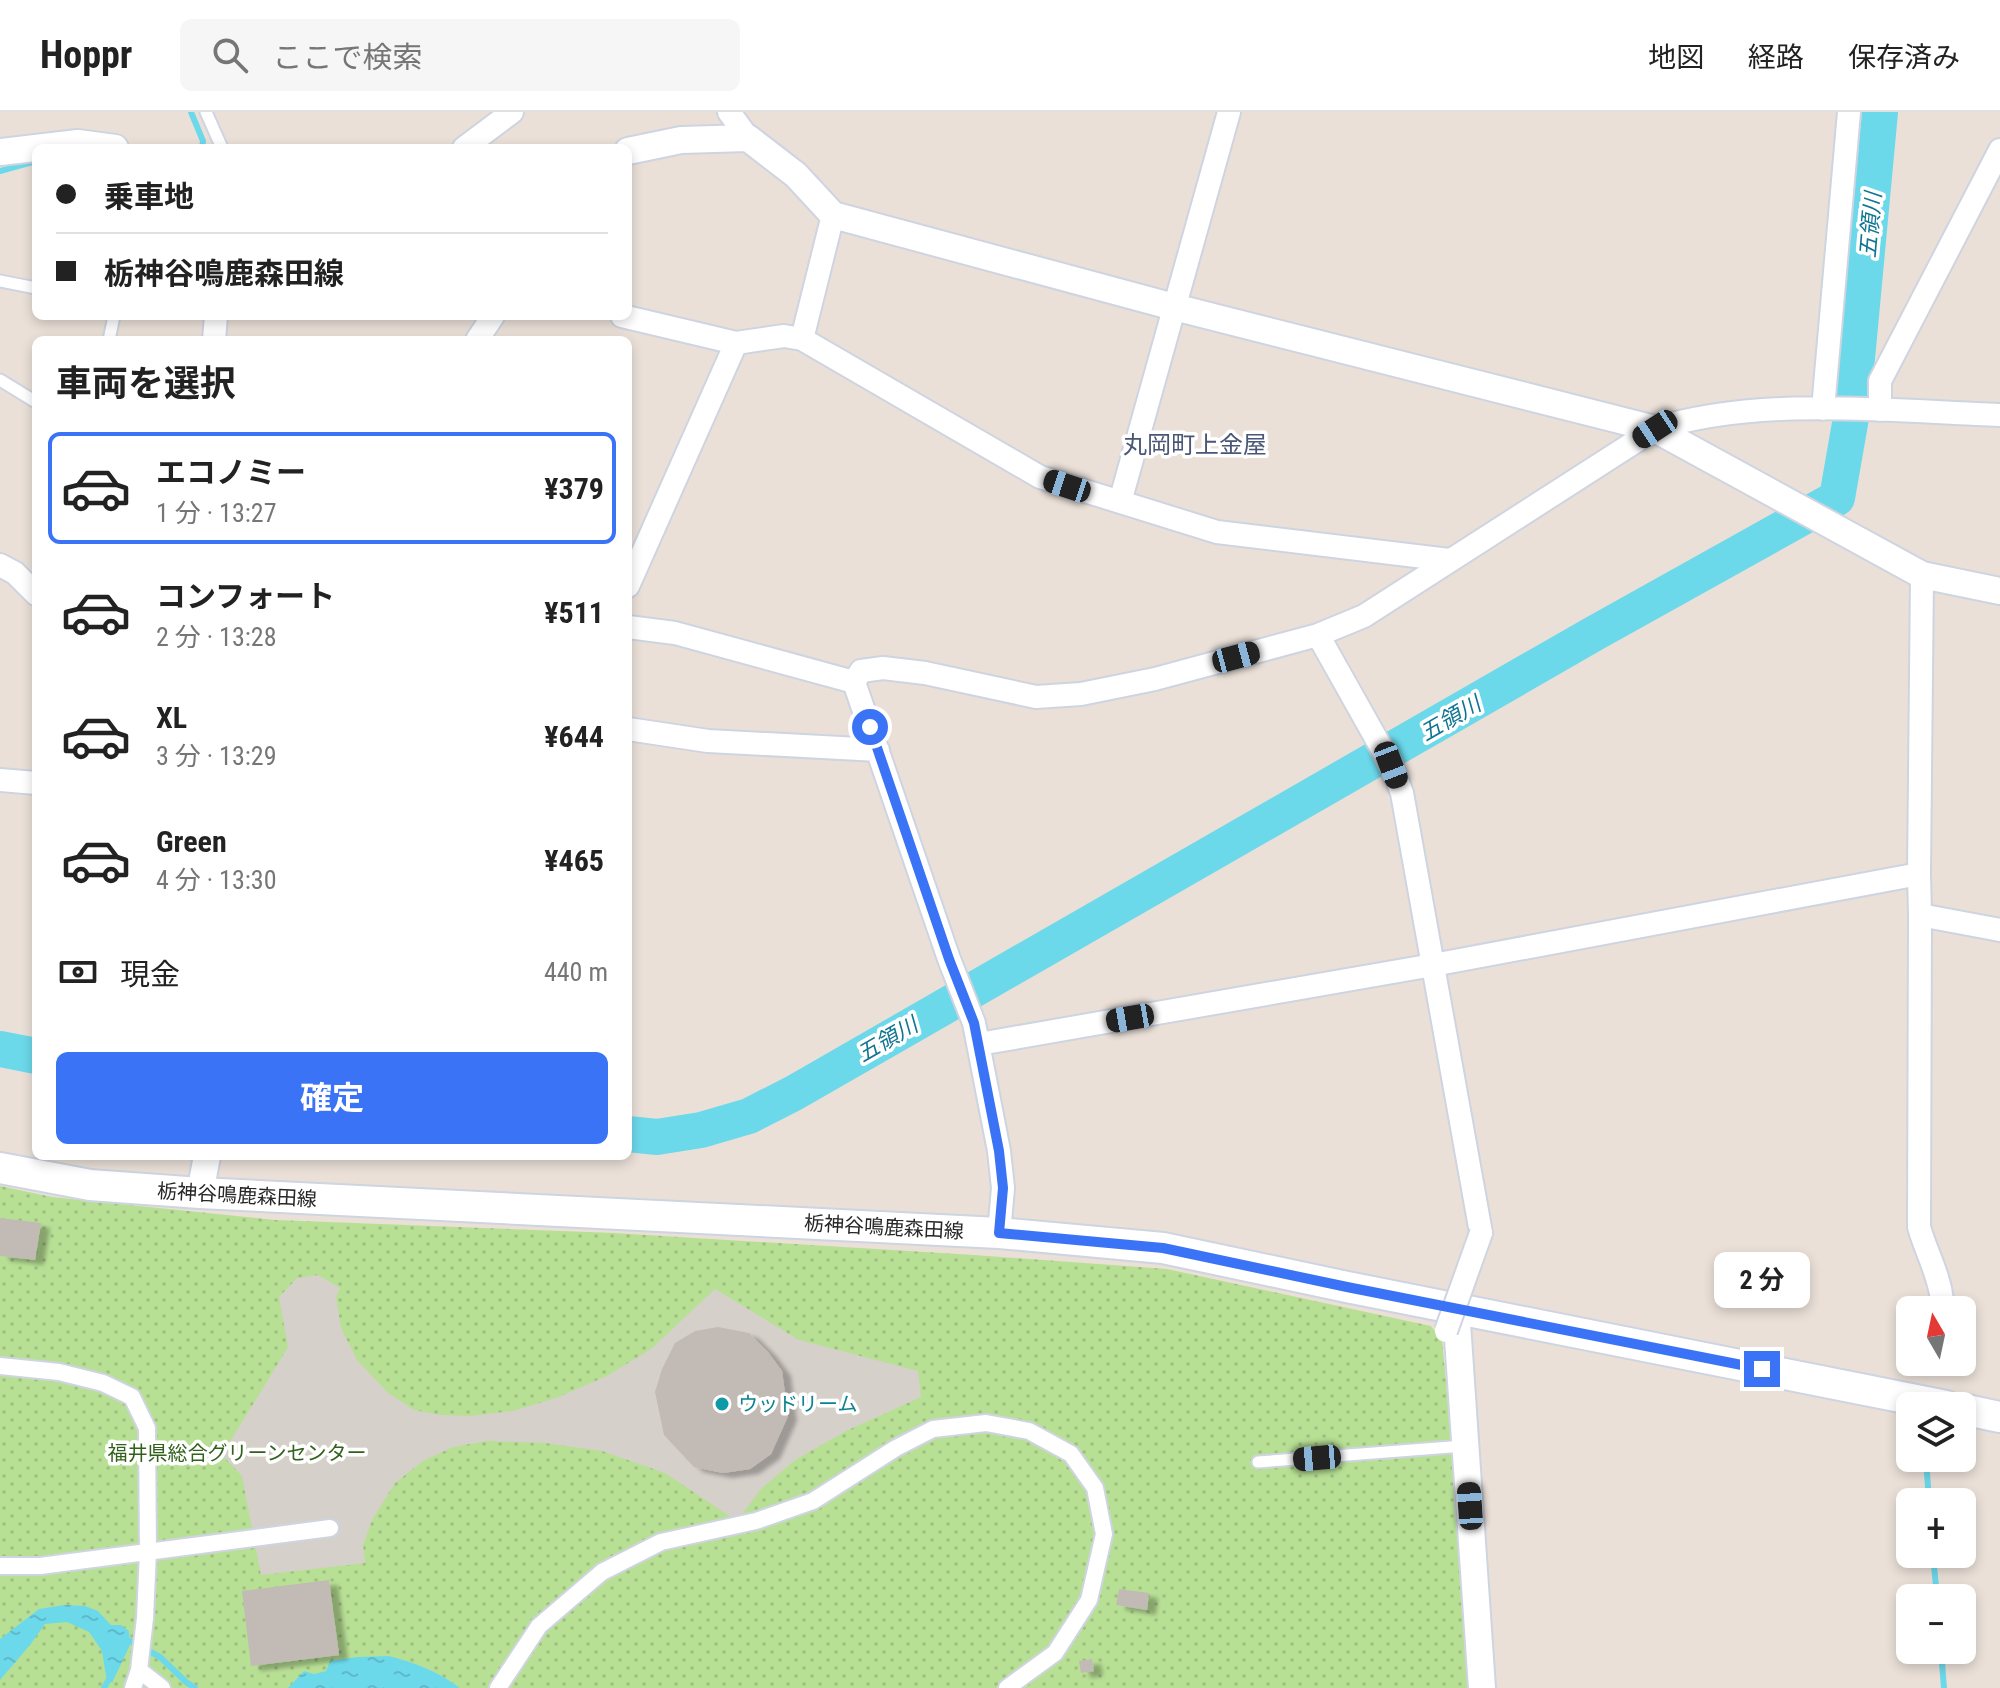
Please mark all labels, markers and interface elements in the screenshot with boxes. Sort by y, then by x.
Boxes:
search box [180,19,740,91]
text: Hoppr [40,33,132,77]
icon: search [208,33,252,77]
text: ここで検索 [272,40,422,75]
text: 地図 [1648,41,1704,74]
text: 経路 [1748,41,1804,74]
text: 保存済み [1848,41,1960,74]
text: 乗車地 [104,179,194,214]
water label: 五領川 [1855,189,1886,259]
text: 栃神谷鳴鹿森田線 [104,256,344,291]
text: 車両を選択 [56,363,236,405]
car [1628,406,1682,452]
district label: 丸岡町上金屋 [1123,431,1267,459]
icon: car [60,452,132,524]
text: エコノミー [156,455,306,490]
car [1040,467,1094,505]
text: ¥379 [544,471,604,506]
text: 1 分 · 13:27 [156,498,276,528]
icon: car [60,576,132,648]
text: コンフォート [156,579,335,614]
text: ¥511 [544,595,604,630]
text: 2 分 · 13:28 [156,622,276,652]
car [1210,639,1262,675]
water label: 五領川 [1415,690,1487,746]
icon: car [60,700,132,772]
text: XL [156,700,187,735]
route start [852,709,888,745]
text: ¥644 [544,719,604,754]
car [1371,738,1411,792]
text: 3 分 · 13:29 [156,741,276,771]
icon: car [60,824,132,896]
text: Green [156,824,227,859]
text: ¥465 [544,843,604,878]
text: 4 分 · 13:30 [156,865,276,895]
icon: cash [56,950,100,994]
text: 現金 [120,957,180,992]
text: 440 m [544,957,608,987]
car [1104,1002,1156,1034]
water label: 五領川 [852,1011,924,1067]
button: 確定 [56,1052,608,1144]
street label: 栃神谷鳴鹿森田線 [156,1179,318,1211]
street label: 栃神谷鳴鹿森田線 [803,1211,965,1243]
callout: 2 分 [1714,1253,1810,1309]
text: 2 分 [1739,1265,1785,1295]
north arrow [1896,1296,1976,1376]
map controls [1896,1296,1976,1664]
route end [1744,1351,1780,1387]
place label: ウッドリーム [738,1392,857,1416]
button: layers [1896,1392,1976,1472]
marker: ウッドリーム [713,1395,731,1413]
park label: 福井県総合グリーンセンター [108,1441,367,1465]
car [1292,1444,1342,1472]
car [1456,1481,1484,1531]
button: + [1896,1488,1976,1568]
button: − [1896,1584,1976,1664]

